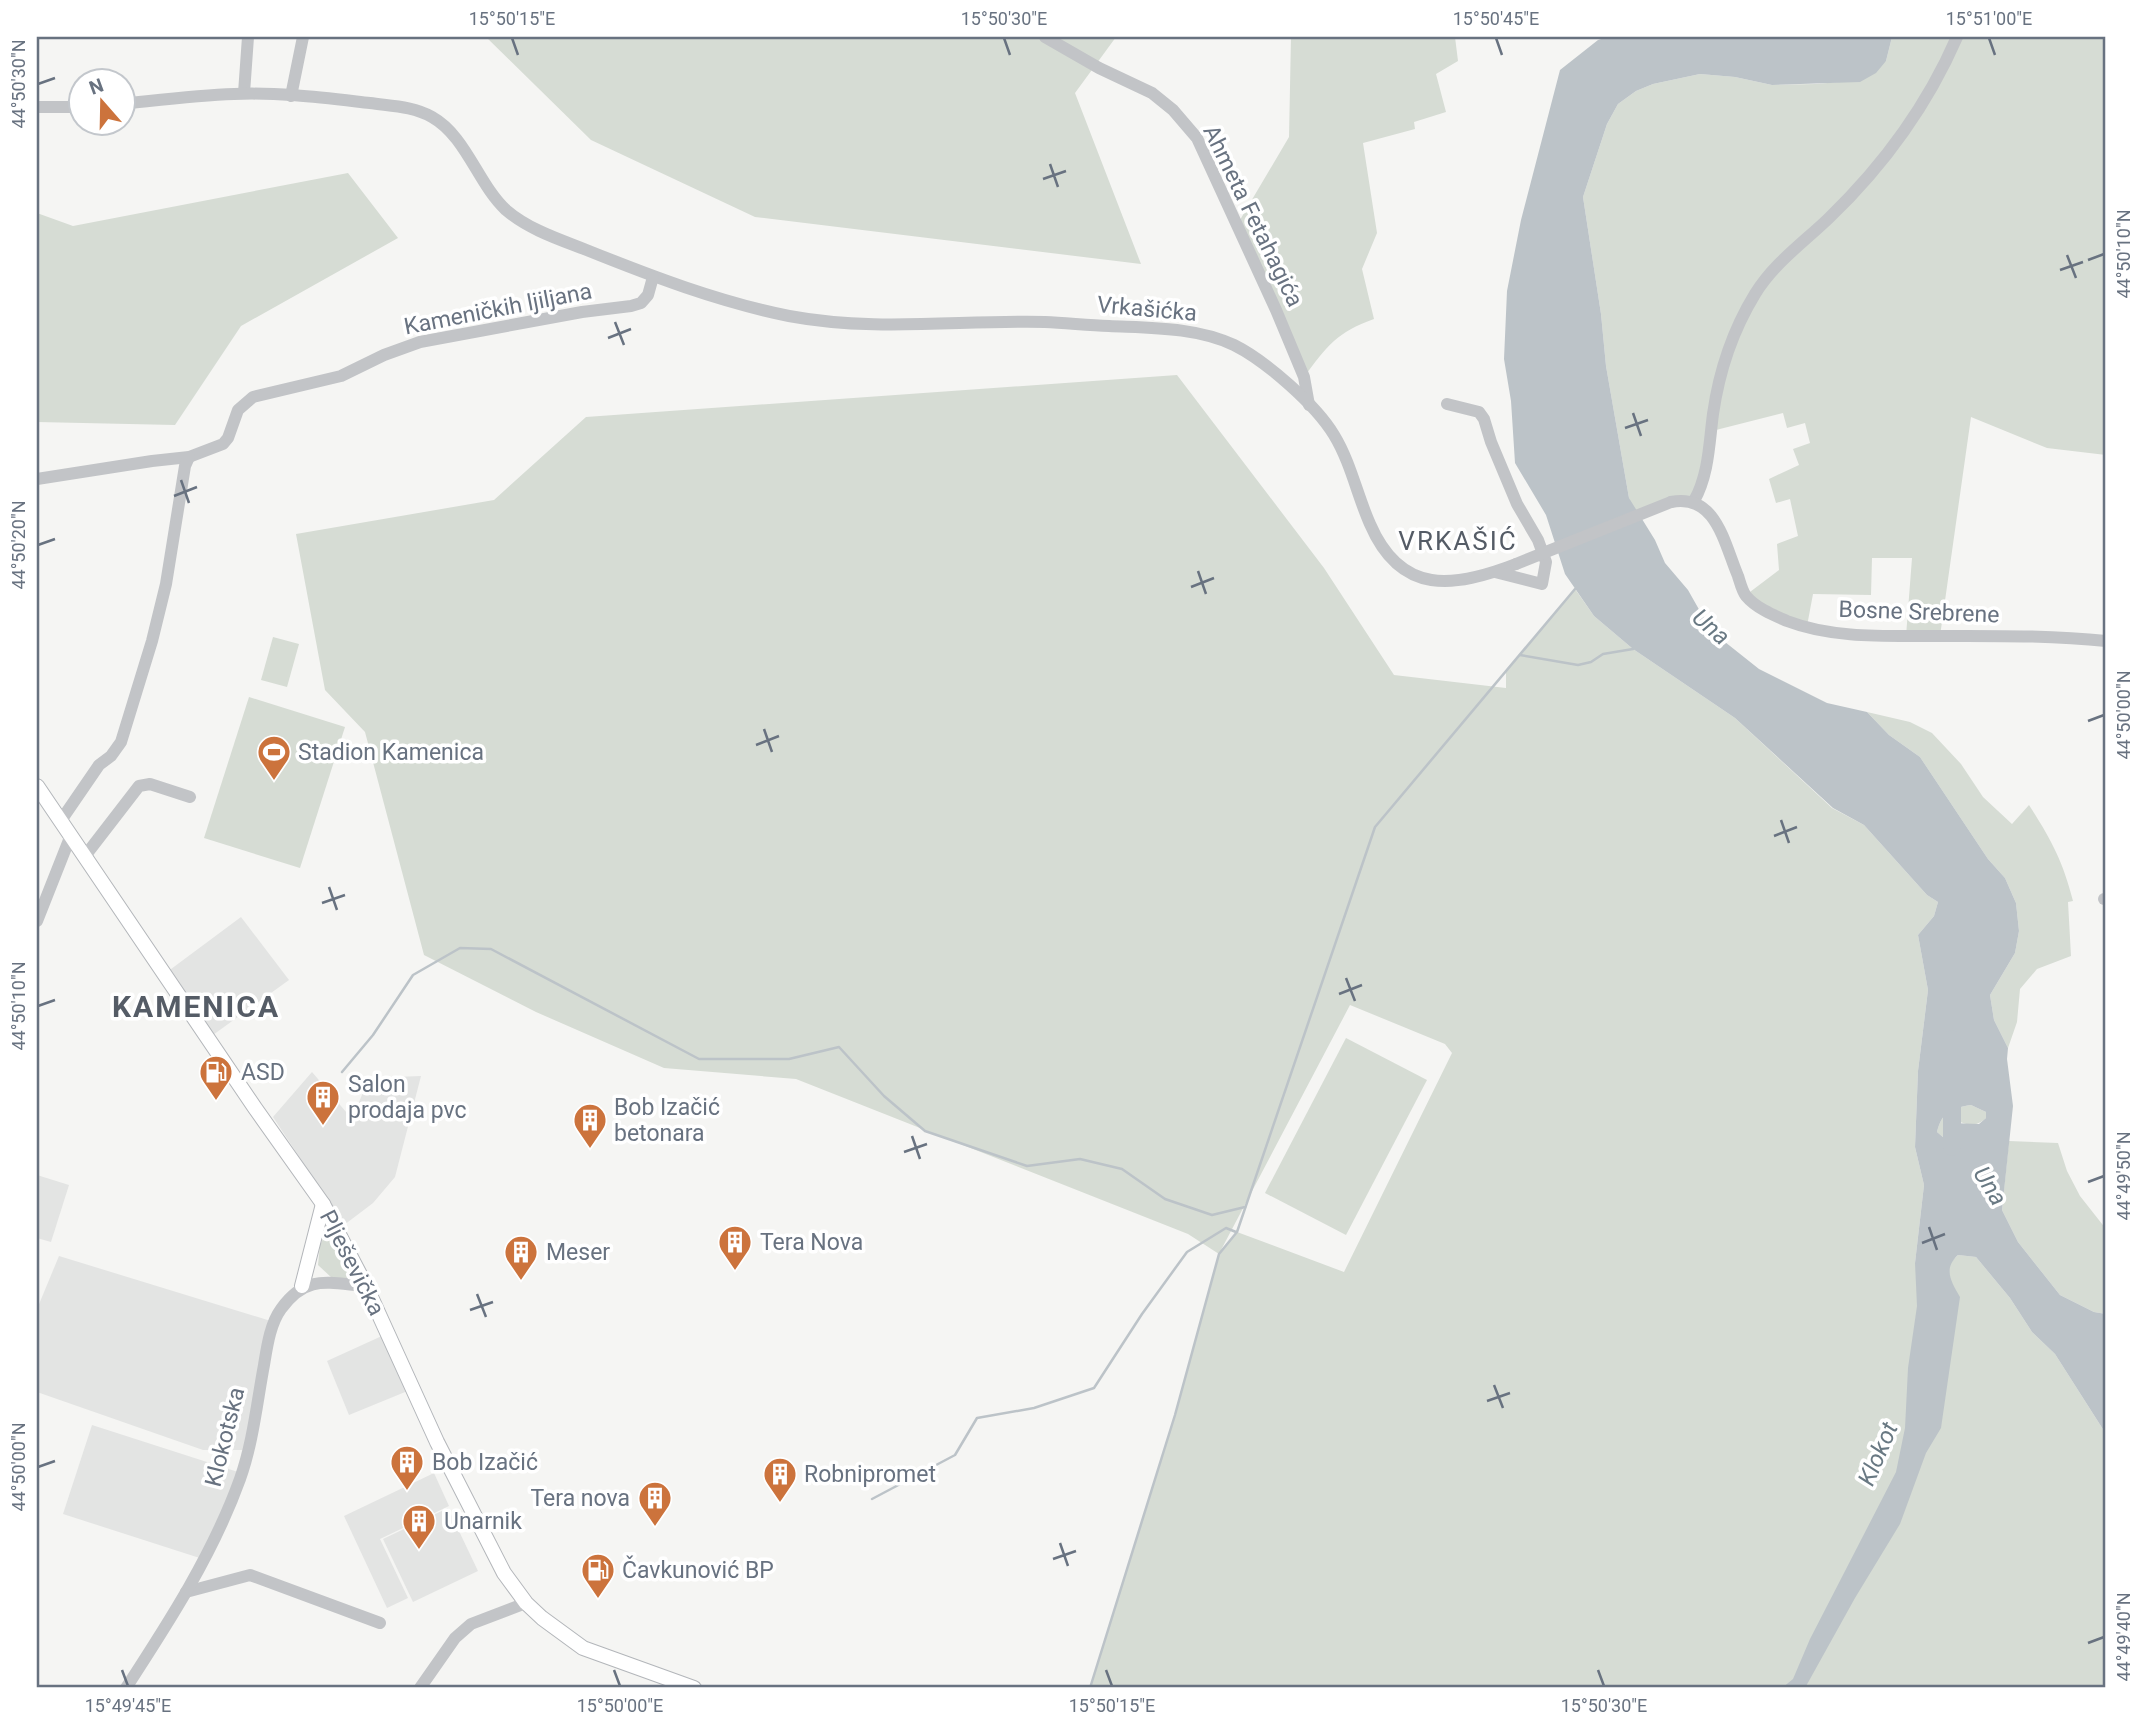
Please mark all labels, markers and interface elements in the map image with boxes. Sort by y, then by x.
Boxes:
text: 15°50'15"E [469,8,555,29]
text: 15°50'30"E [961,8,1047,29]
text: 15°50'45"E [1453,8,1539,29]
text: 15°51'00"E [1946,8,2032,29]
text: 44°50'30"N [8,39,29,129]
north arrow [66,66,136,136]
text: N [86,73,107,100]
street label: Ahmeta Fetahagića [1197,121,1309,311]
text: 44°50'10"N [2113,209,2134,299]
street label: Kameničkih ljiljana [402,278,594,340]
street label: Vrkašićka [1096,291,1198,327]
text: 44°50'20"N [8,500,29,590]
district label: VRKAŠIĆ [1398,526,1518,556]
street label: Bosne Srebrene [1838,596,2000,628]
water label: Una [1686,603,1736,651]
text: 44°50'00"N [2113,670,2134,760]
sports icon: Stadion Kamenica [255,733,293,782]
place label: Stadion Kamenica [298,739,484,766]
text: 44°50'10"N [8,961,29,1051]
district label: KAMENICA [112,989,280,1024]
fuel station icon: ASD [197,1053,235,1102]
place label: ASD [241,1059,285,1086]
place label: Salon prodaja pvc [348,1071,467,1124]
building icon: Salon prodaja pvc [304,1078,342,1127]
place label: Bob Izačić betonara [614,1094,720,1147]
building icon: Bob Izačić betonara [571,1101,609,1150]
text: 44°49'50"N [2113,1131,2134,1221]
water label: Una [1967,1161,2013,1211]
street label: Plješevička [314,1206,390,1320]
building icon: Tera Nova [716,1223,754,1272]
place label: Tera Nova [760,1229,863,1256]
building icon: Meser [502,1233,540,1282]
place label: Meser [546,1239,610,1266]
street label: Klokotska [200,1384,250,1490]
water label: Klokot [1852,1418,1904,1490]
text: 44°50'00"N [8,1422,29,1512]
building icon: Bob Izačić [388,1443,426,1492]
place label: Bob Izačić [432,1449,538,1476]
building icon: Robnipromet [761,1455,799,1504]
place label: Robnipromet [804,1461,936,1488]
building icon: Tera nova [636,1479,674,1528]
place label: Tera nova [530,1485,630,1512]
building icon: Unarnik [400,1502,438,1551]
place label: Unarnik [444,1508,522,1535]
fuel station icon: Čavkunović BP [579,1551,617,1600]
place label: Čavkunović BP [622,1555,774,1584]
text: 44°49'40"N [2113,1592,2134,1682]
text: 15°49'45"E [85,1695,171,1716]
text: 15°50'00"E [577,1695,663,1716]
text: 15°50'15"E [1069,1695,1155,1716]
text: 15°50'30"E [1561,1695,1647,1716]

